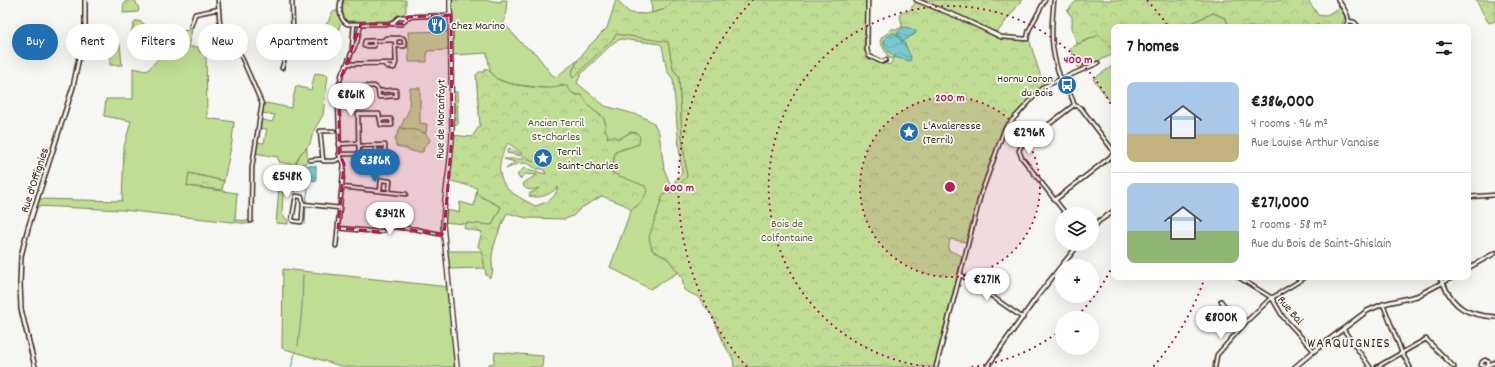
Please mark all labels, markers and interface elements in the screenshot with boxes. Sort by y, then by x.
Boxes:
restaurant icon: Chez Marino [426,14,448,36]
place label: Chez Marino [451,18,505,35]
chip: Buy [12,24,58,60]
chip: Rent [66,24,119,60]
chip: Filters [127,24,190,60]
chip: New [198,24,248,60]
chip: Apartment [256,24,342,60]
text: 7 homes [1127,36,1179,60]
icon: filters [1433,37,1455,59]
text: 400 m [1063,52,1093,69]
place label: Hornu Coron du Bois [997,71,1053,102]
bus stop icon: Hornu Coron du Bois [1056,74,1078,96]
street label: Rue de Moranfayt [432,78,451,159]
pin: €861K [323,83,379,117]
text: €861K [337,86,365,105]
text: 200 m [935,90,965,107]
text: €386,000 [1251,91,1314,115]
icon: home [1159,98,1207,146]
park label: Ancien Terril St-Charles [528,115,585,146]
text: 4 rooms · 96 m² [1251,115,1328,134]
place label: L'Avaleresse (Terril) [923,118,981,149]
place icon: L'Avaleresse (Terril) [898,121,920,143]
pin: €296K [1001,121,1057,155]
text: €296K [1013,124,1045,143]
text: Rue Louise Arthur Vanaise [1251,134,1379,153]
place label: Terril Saint-Charles [557,144,619,175]
street label: Rue d'Offignies [17,146,54,215]
place icon: Terril Saint-Charles [532,147,554,169]
pin: €386K [347,149,403,183]
text: €386K [360,152,390,171]
pin: €548K [259,165,315,199]
text: €548K [272,168,302,187]
text: 600 m [664,180,694,197]
centre of rings [943,180,957,194]
text: €271,000 [1251,192,1309,216]
icon: home [1159,199,1207,247]
pin: €342K [362,202,418,236]
text: €342K [375,205,405,224]
map controls [1055,207,1099,355]
button: layers [1055,207,1099,251]
park label: Bois de Colfontaine [761,216,813,247]
text: 2 rooms · 58 m² [1251,216,1327,235]
text: Rue du Bois de Saint-Ghislain [1251,235,1391,254]
button: + [1055,259,1099,303]
pin: €271K [959,268,1015,302]
text: €271K [974,271,1000,290]
street label: Rue Bal [1273,293,1307,329]
pin: €800K [1193,306,1249,340]
text: €800K [1205,309,1237,328]
button: − [1055,311,1099,355]
district label: WARQUIGNIES [1307,334,1391,354]

